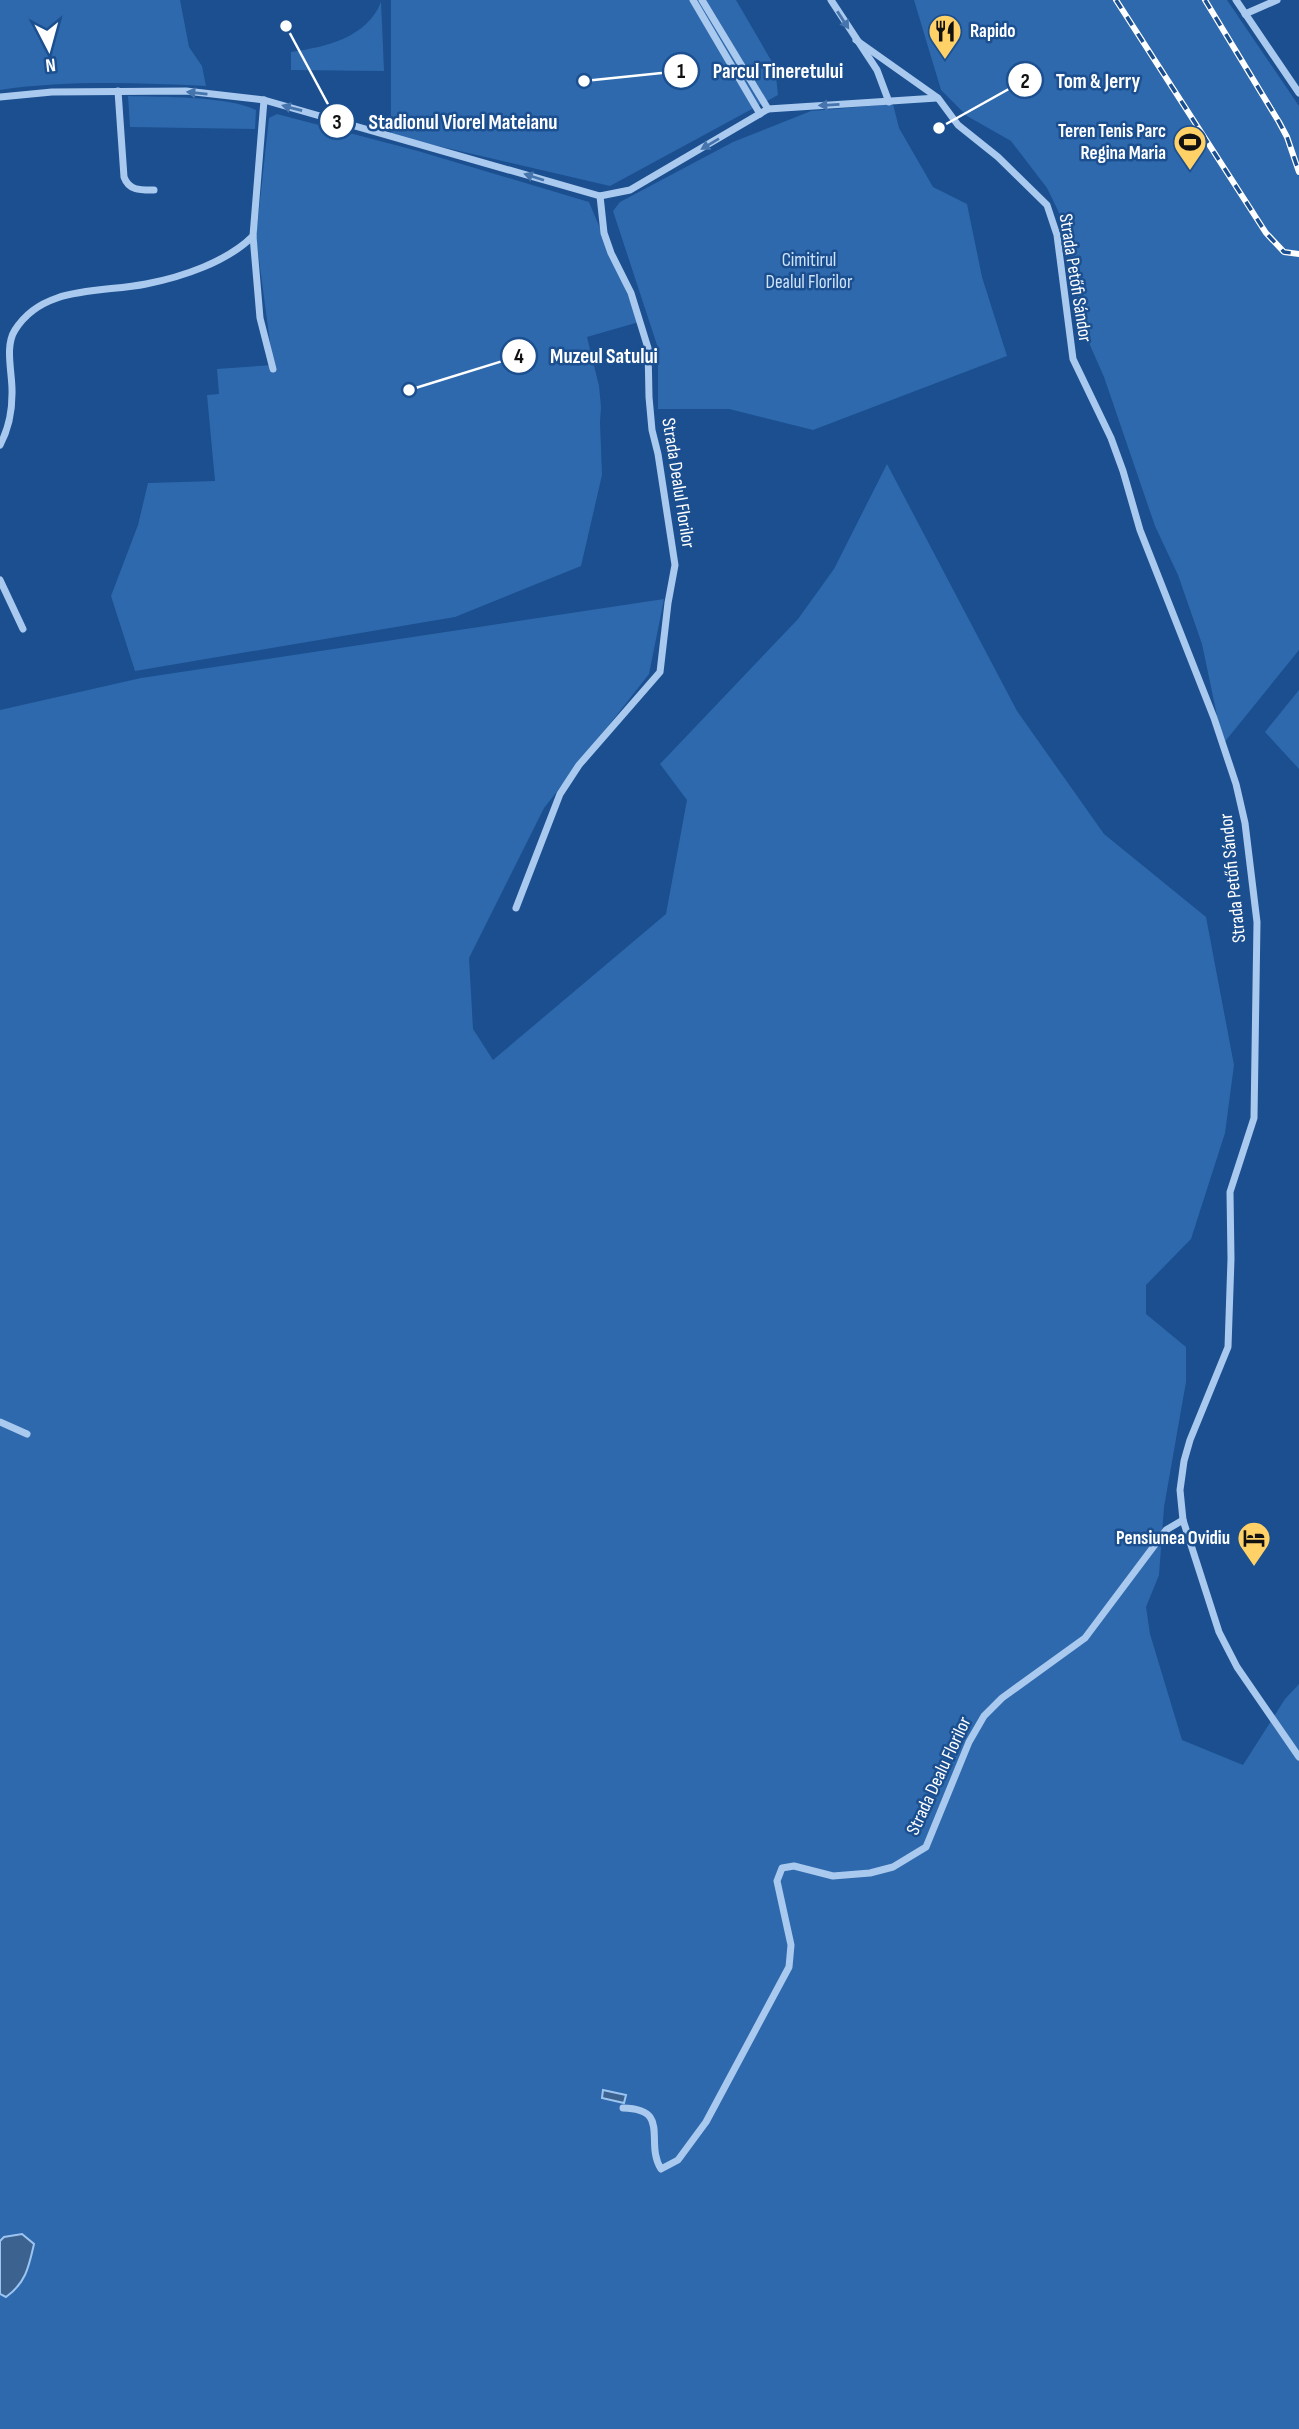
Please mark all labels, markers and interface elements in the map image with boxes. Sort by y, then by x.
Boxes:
one-way arrow [837,10,850,30]
restaurant icon: Rapido [926,12,964,61]
north arrow [14,14,84,84]
place label: Rapido [970,20,1016,43]
callout: Parcul Tineretului [664,50,857,92]
text: N [44,52,57,76]
text: 1 [677,59,685,84]
text: Parcul Tineretului [713,59,843,84]
callout: Tom & Jerry [1007,59,1155,101]
text: 2 [1020,69,1030,94]
text: Tom & Jerry [1056,69,1140,94]
one-way arrow [185,87,207,98]
callout: Stadionul Viorel Mateianu [320,100,572,142]
one-way arrow [817,100,839,111]
one-way arrow [281,102,303,113]
text: 3 [332,110,342,135]
text: Stadionul Viorel Mateianu [368,110,558,135]
place label: Teren Tenis Parc Regina Maria [1058,120,1166,165]
sports icon: Teren Tenis Parc Regina Maria [1171,123,1209,172]
one-way arrow [700,138,719,150]
one-way arrow [523,171,544,182]
street label: Strada Petőfi Sándor [1053,212,1097,344]
park label: Cimitirul Dealul Florilor [766,249,853,294]
callout: Muzeul Satului [501,335,672,377]
text: 4 [514,344,524,369]
text: Muzeul Satului [550,344,658,369]
street label: Strada Dealul Florilor [656,416,700,550]
street label: Strada Petőfi Sándor [1215,812,1251,944]
hotel icon: Pensiunea Ovidiu [1235,1519,1273,1568]
place label: Pensiunea Ovidiu [1116,1527,1230,1550]
street label: Strada Dealu Florilor [902,1713,977,1839]

